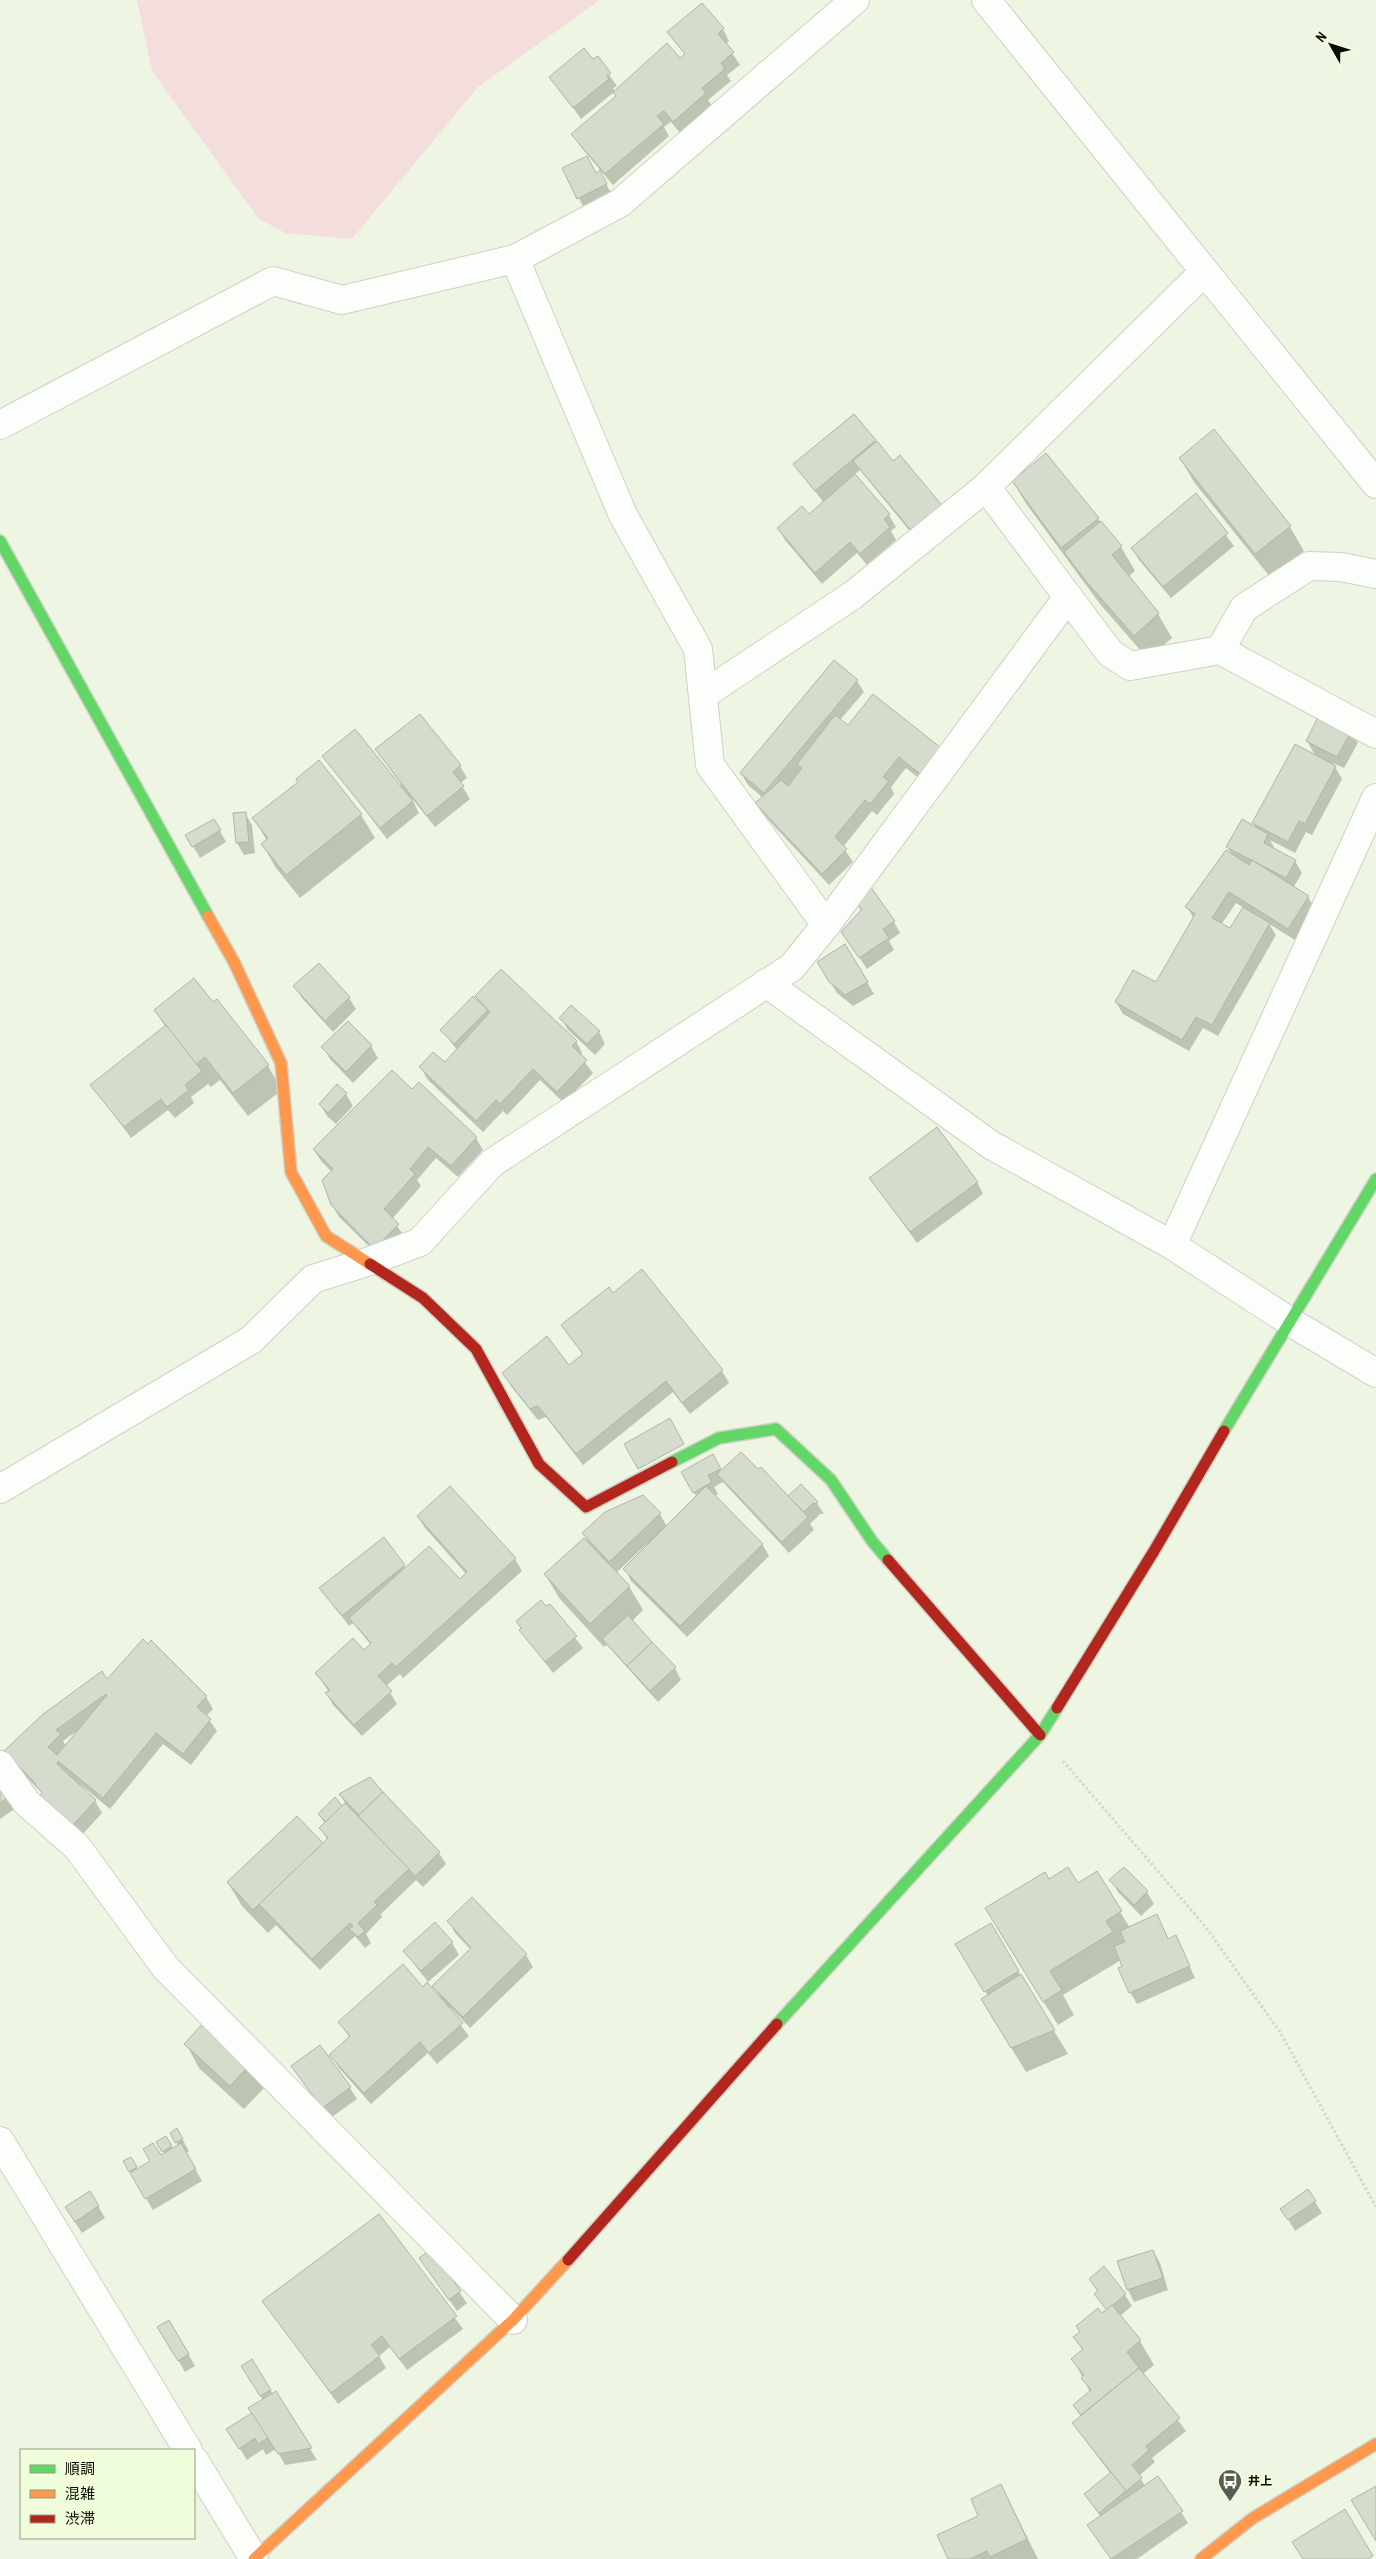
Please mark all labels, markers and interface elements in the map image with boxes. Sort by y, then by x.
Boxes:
north arrow [1306,20,1356,70]
text: N [1311,28,1331,46]
legend [20,2449,195,2539]
text: 順調 [65,2458,95,2479]
bus stop icon: 井上 [1217,2468,1243,2502]
place label: 井上 [1248,2473,1272,2489]
text: 混雑 [65,2483,95,2504]
text: 渋滞 [65,2508,95,2529]

